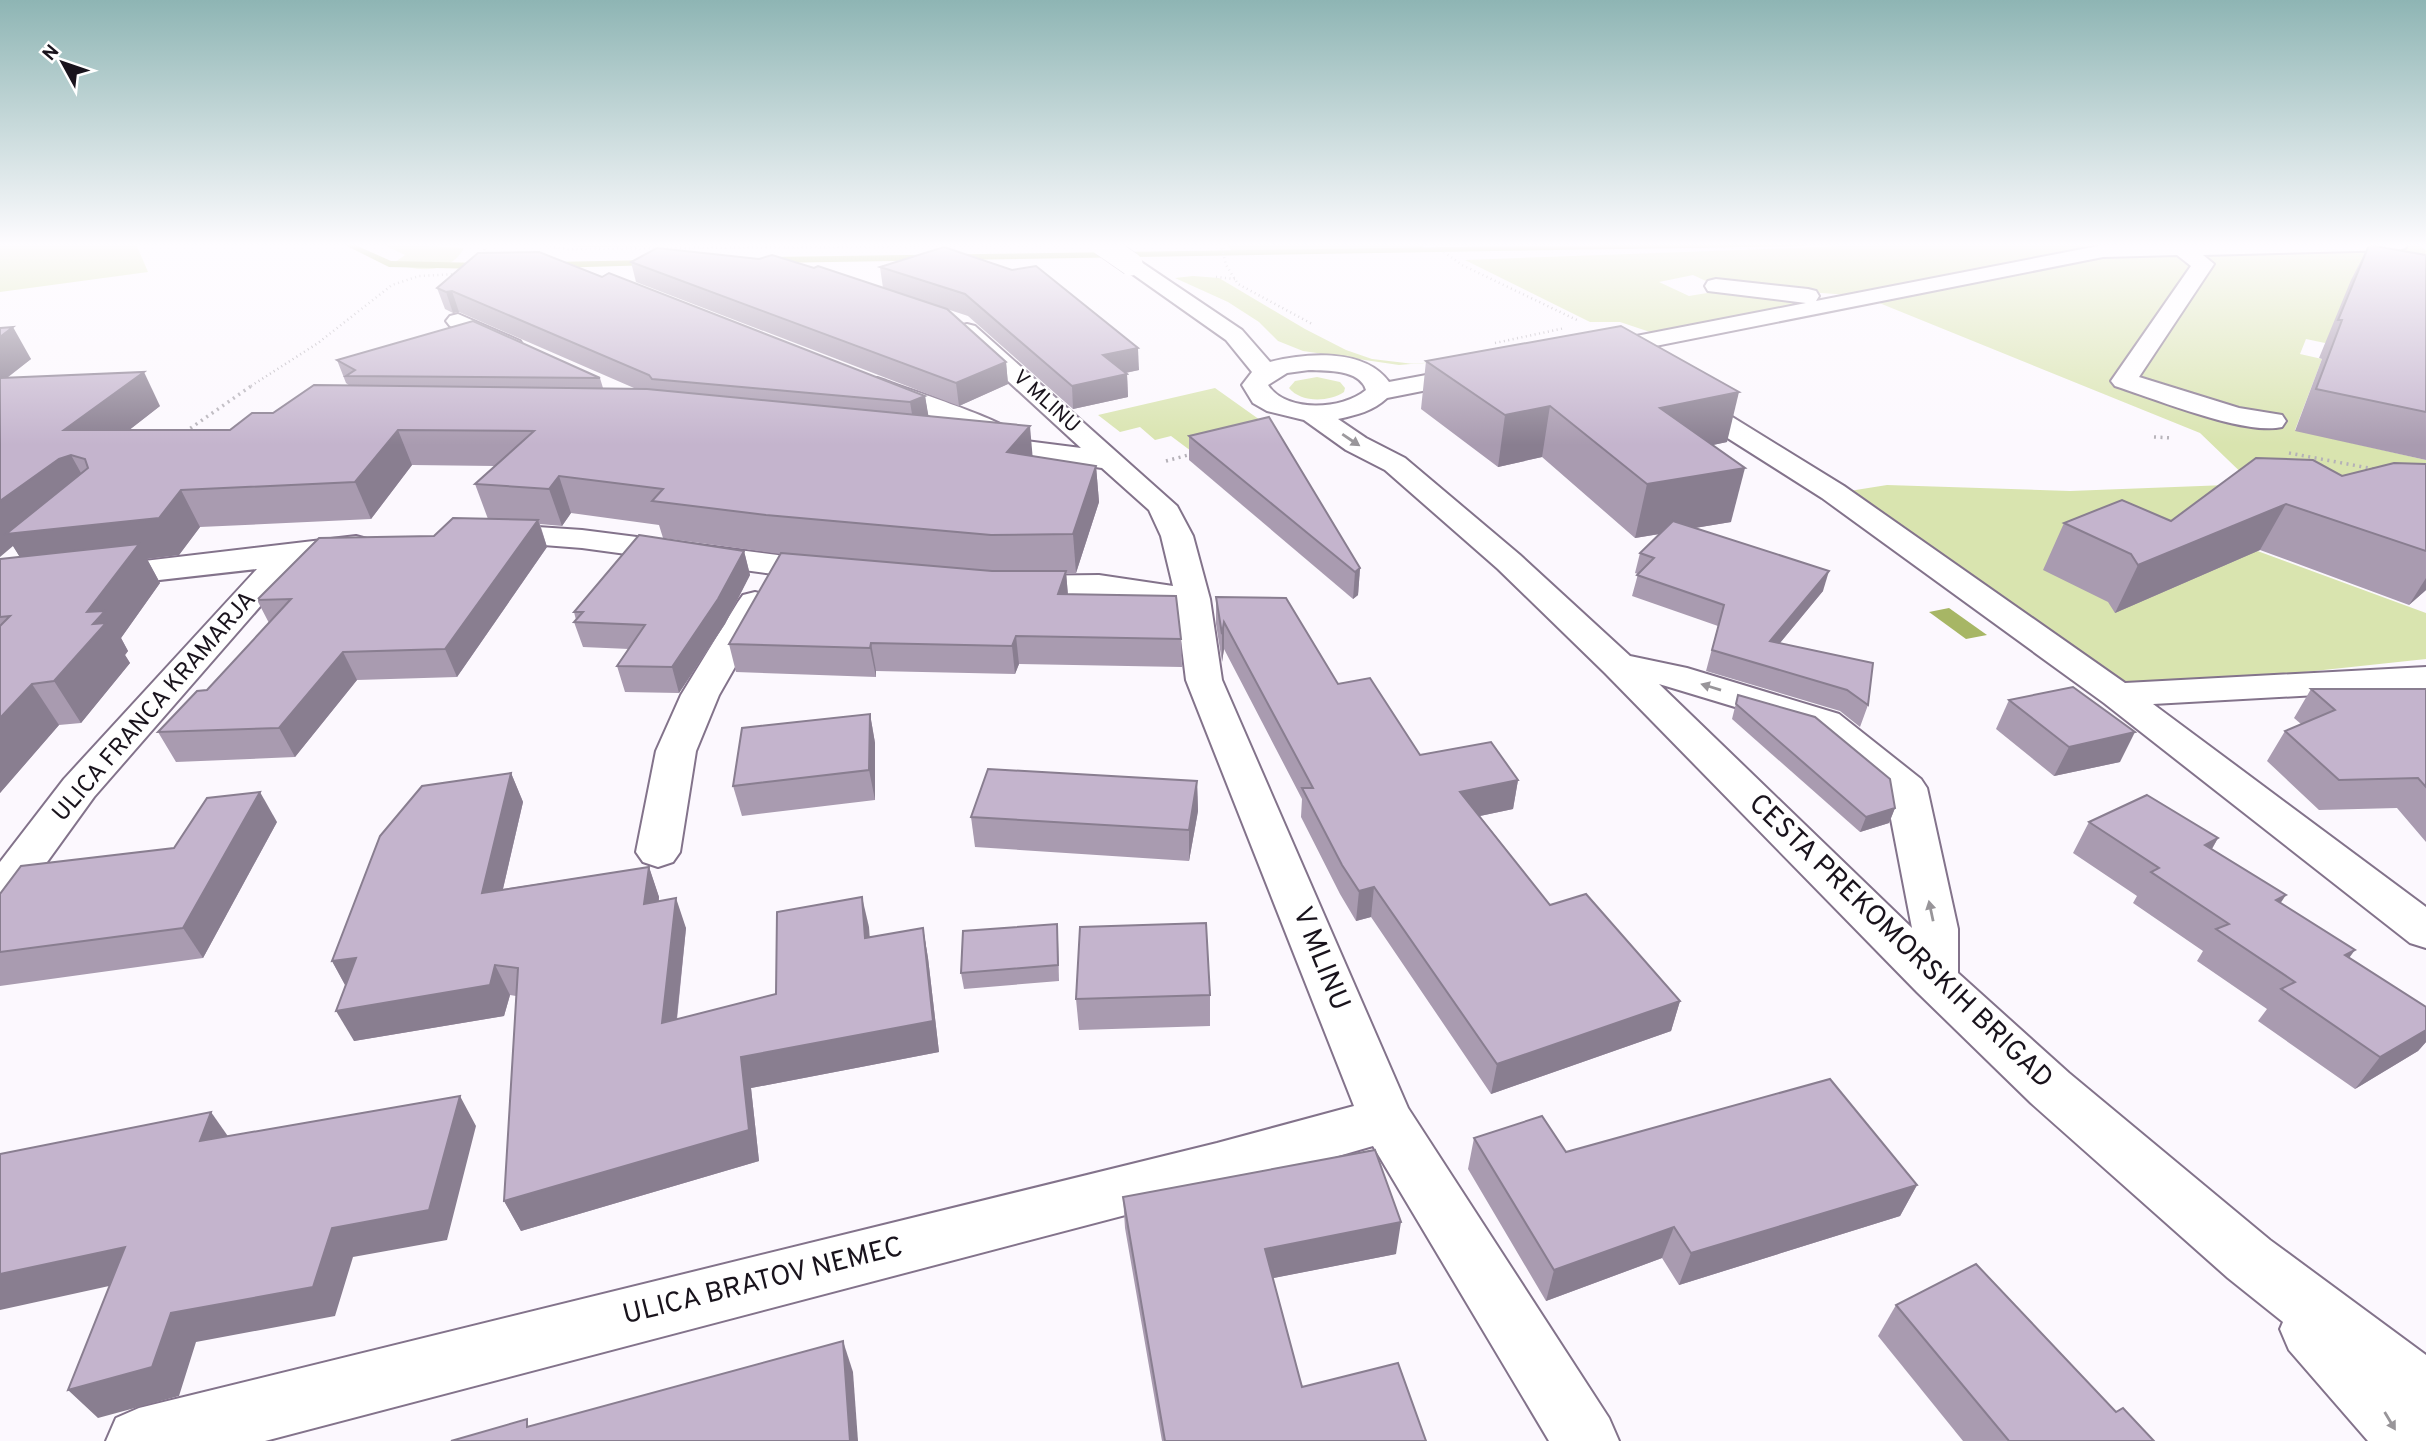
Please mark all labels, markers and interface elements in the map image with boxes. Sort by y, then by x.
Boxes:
north arrow [28,28,98,98]
text: N [38,40,65,66]
street label: V MLINU [1007,365,1085,439]
one-way arrow [1342,433,1361,446]
street label: ULICA FRANCA KRAMARJA [47,586,263,828]
one-way arrow [1700,681,1721,691]
street label: CESTA PREKOMORSKIH BRIGAD [1740,787,2060,1097]
one-way arrow [1926,900,1937,922]
street label: V MLINU [1283,902,1357,1016]
street label: ULICA BRATOV NEMEC [619,1230,907,1334]
one-way arrow [2384,1412,2397,1431]

